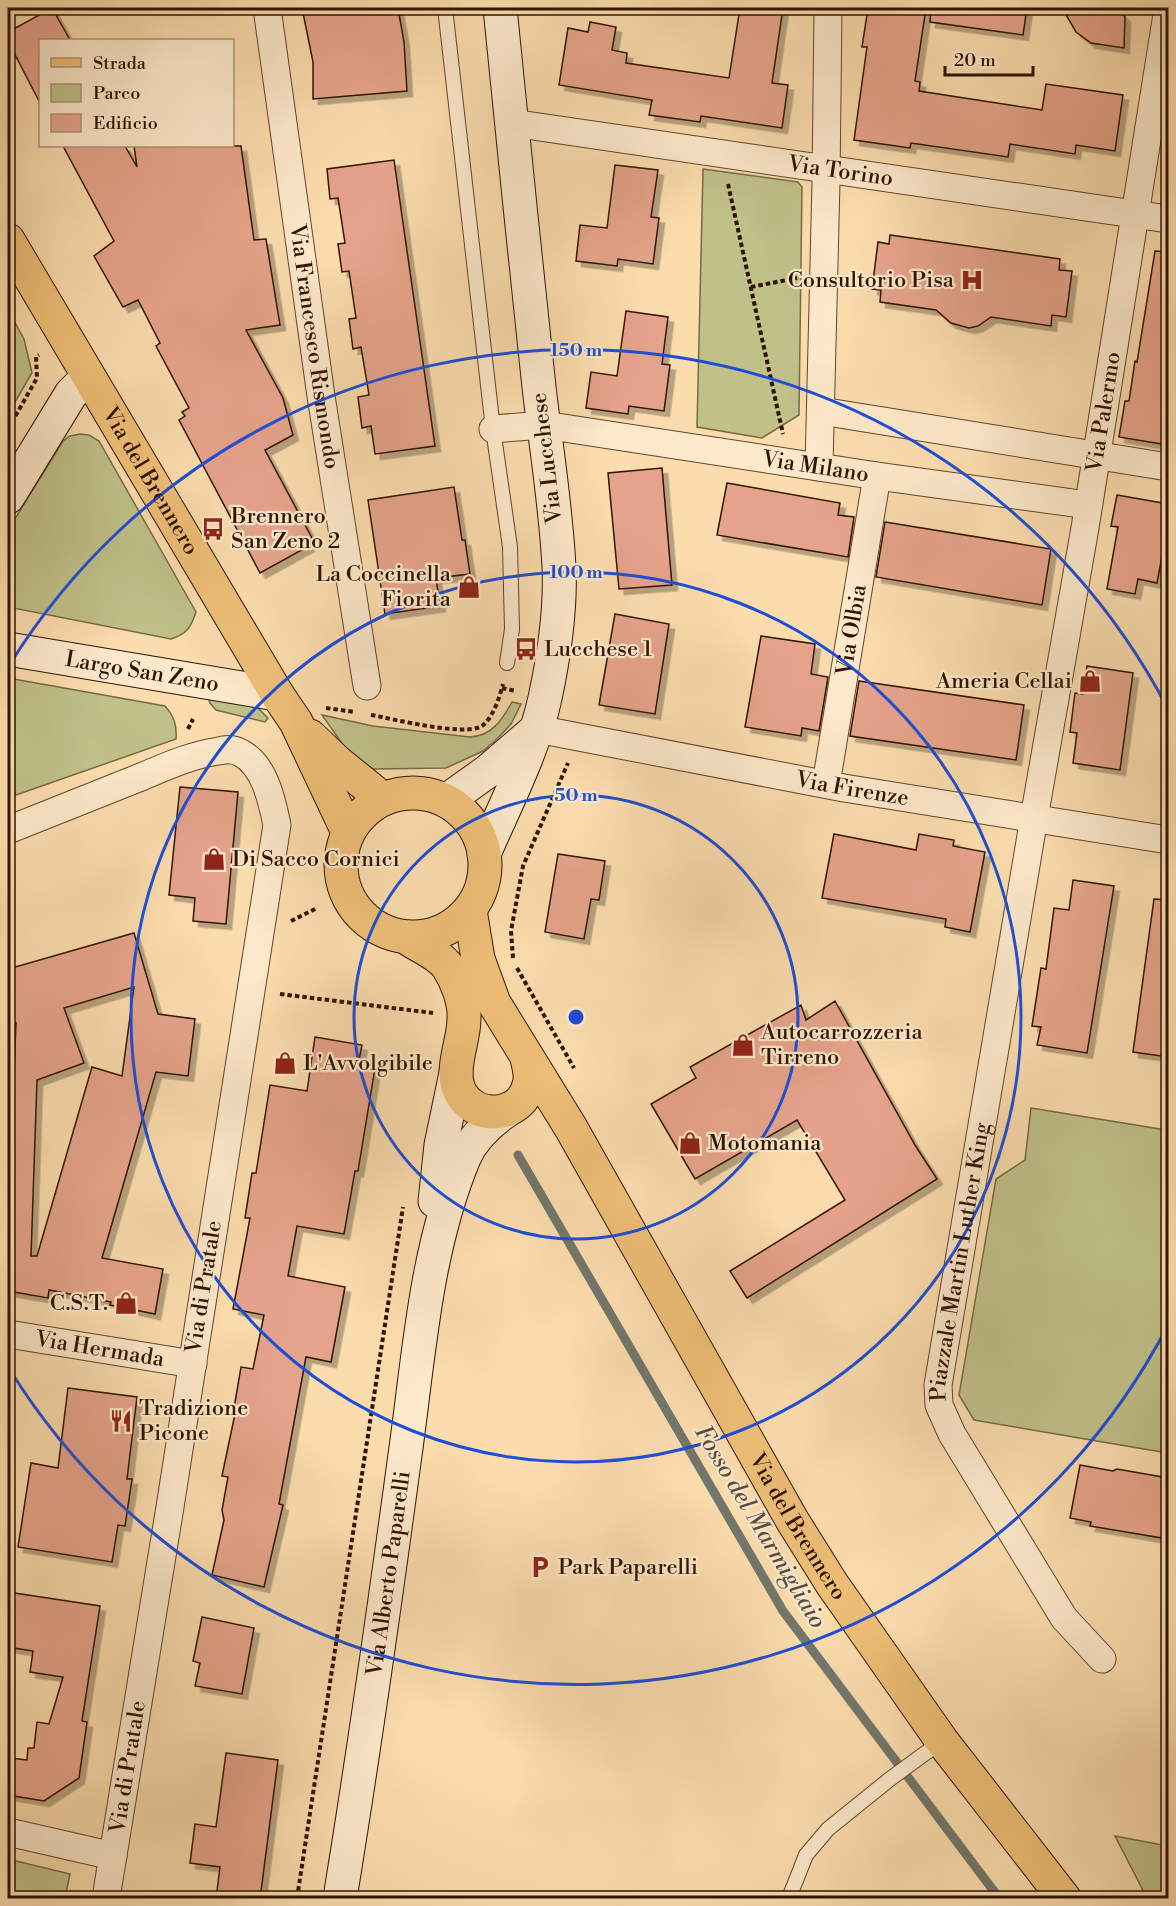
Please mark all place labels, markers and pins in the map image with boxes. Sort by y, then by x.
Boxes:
place label: Consultorio Pisa [788,267,955,294]
hospital icon: Consultorio Pisa [959,267,985,293]
place label: Brennero San Zeno 2 [230,503,340,555]
bus stop icon: Brennero San Zeno 2 [200,516,226,542]
place label: La Coccinella Fiorita [315,561,452,613]
shop icon: La Coccinella Fiorita [456,574,482,600]
bus stop icon: Lucchese 1 [513,636,539,662]
place label: Lucchese 1 [544,636,653,663]
place label: Ameria Cellai [935,668,1072,695]
shop icon: Ameria Cellai [1077,668,1103,694]
shop icon: Di Sacco Cornici [201,846,227,872]
place label: Di Sacco Cornici [232,846,400,873]
centre of rings [566,1007,586,1027]
place label: Autocarrozzeria Tirreno [760,1019,924,1071]
shop icon: Autocarrozzeria Tirreno [730,1032,756,1058]
shop icon: L'Avvolgibile [272,1050,298,1076]
place label: L'Avvolgibile [303,1050,433,1077]
shop icon: Motomania [677,1130,703,1156]
place label: Motomania [708,1130,822,1157]
place label: C.S.T. [50,1290,108,1317]
shop icon: C.S.T. [113,1290,139,1316]
place label: Tradizione Picone [139,1395,248,1447]
restaurant icon: Tradizione Picone [108,1408,134,1434]
parking icon: Park Paparelli [527,1554,553,1580]
place label: Park Paparelli [558,1554,698,1581]

